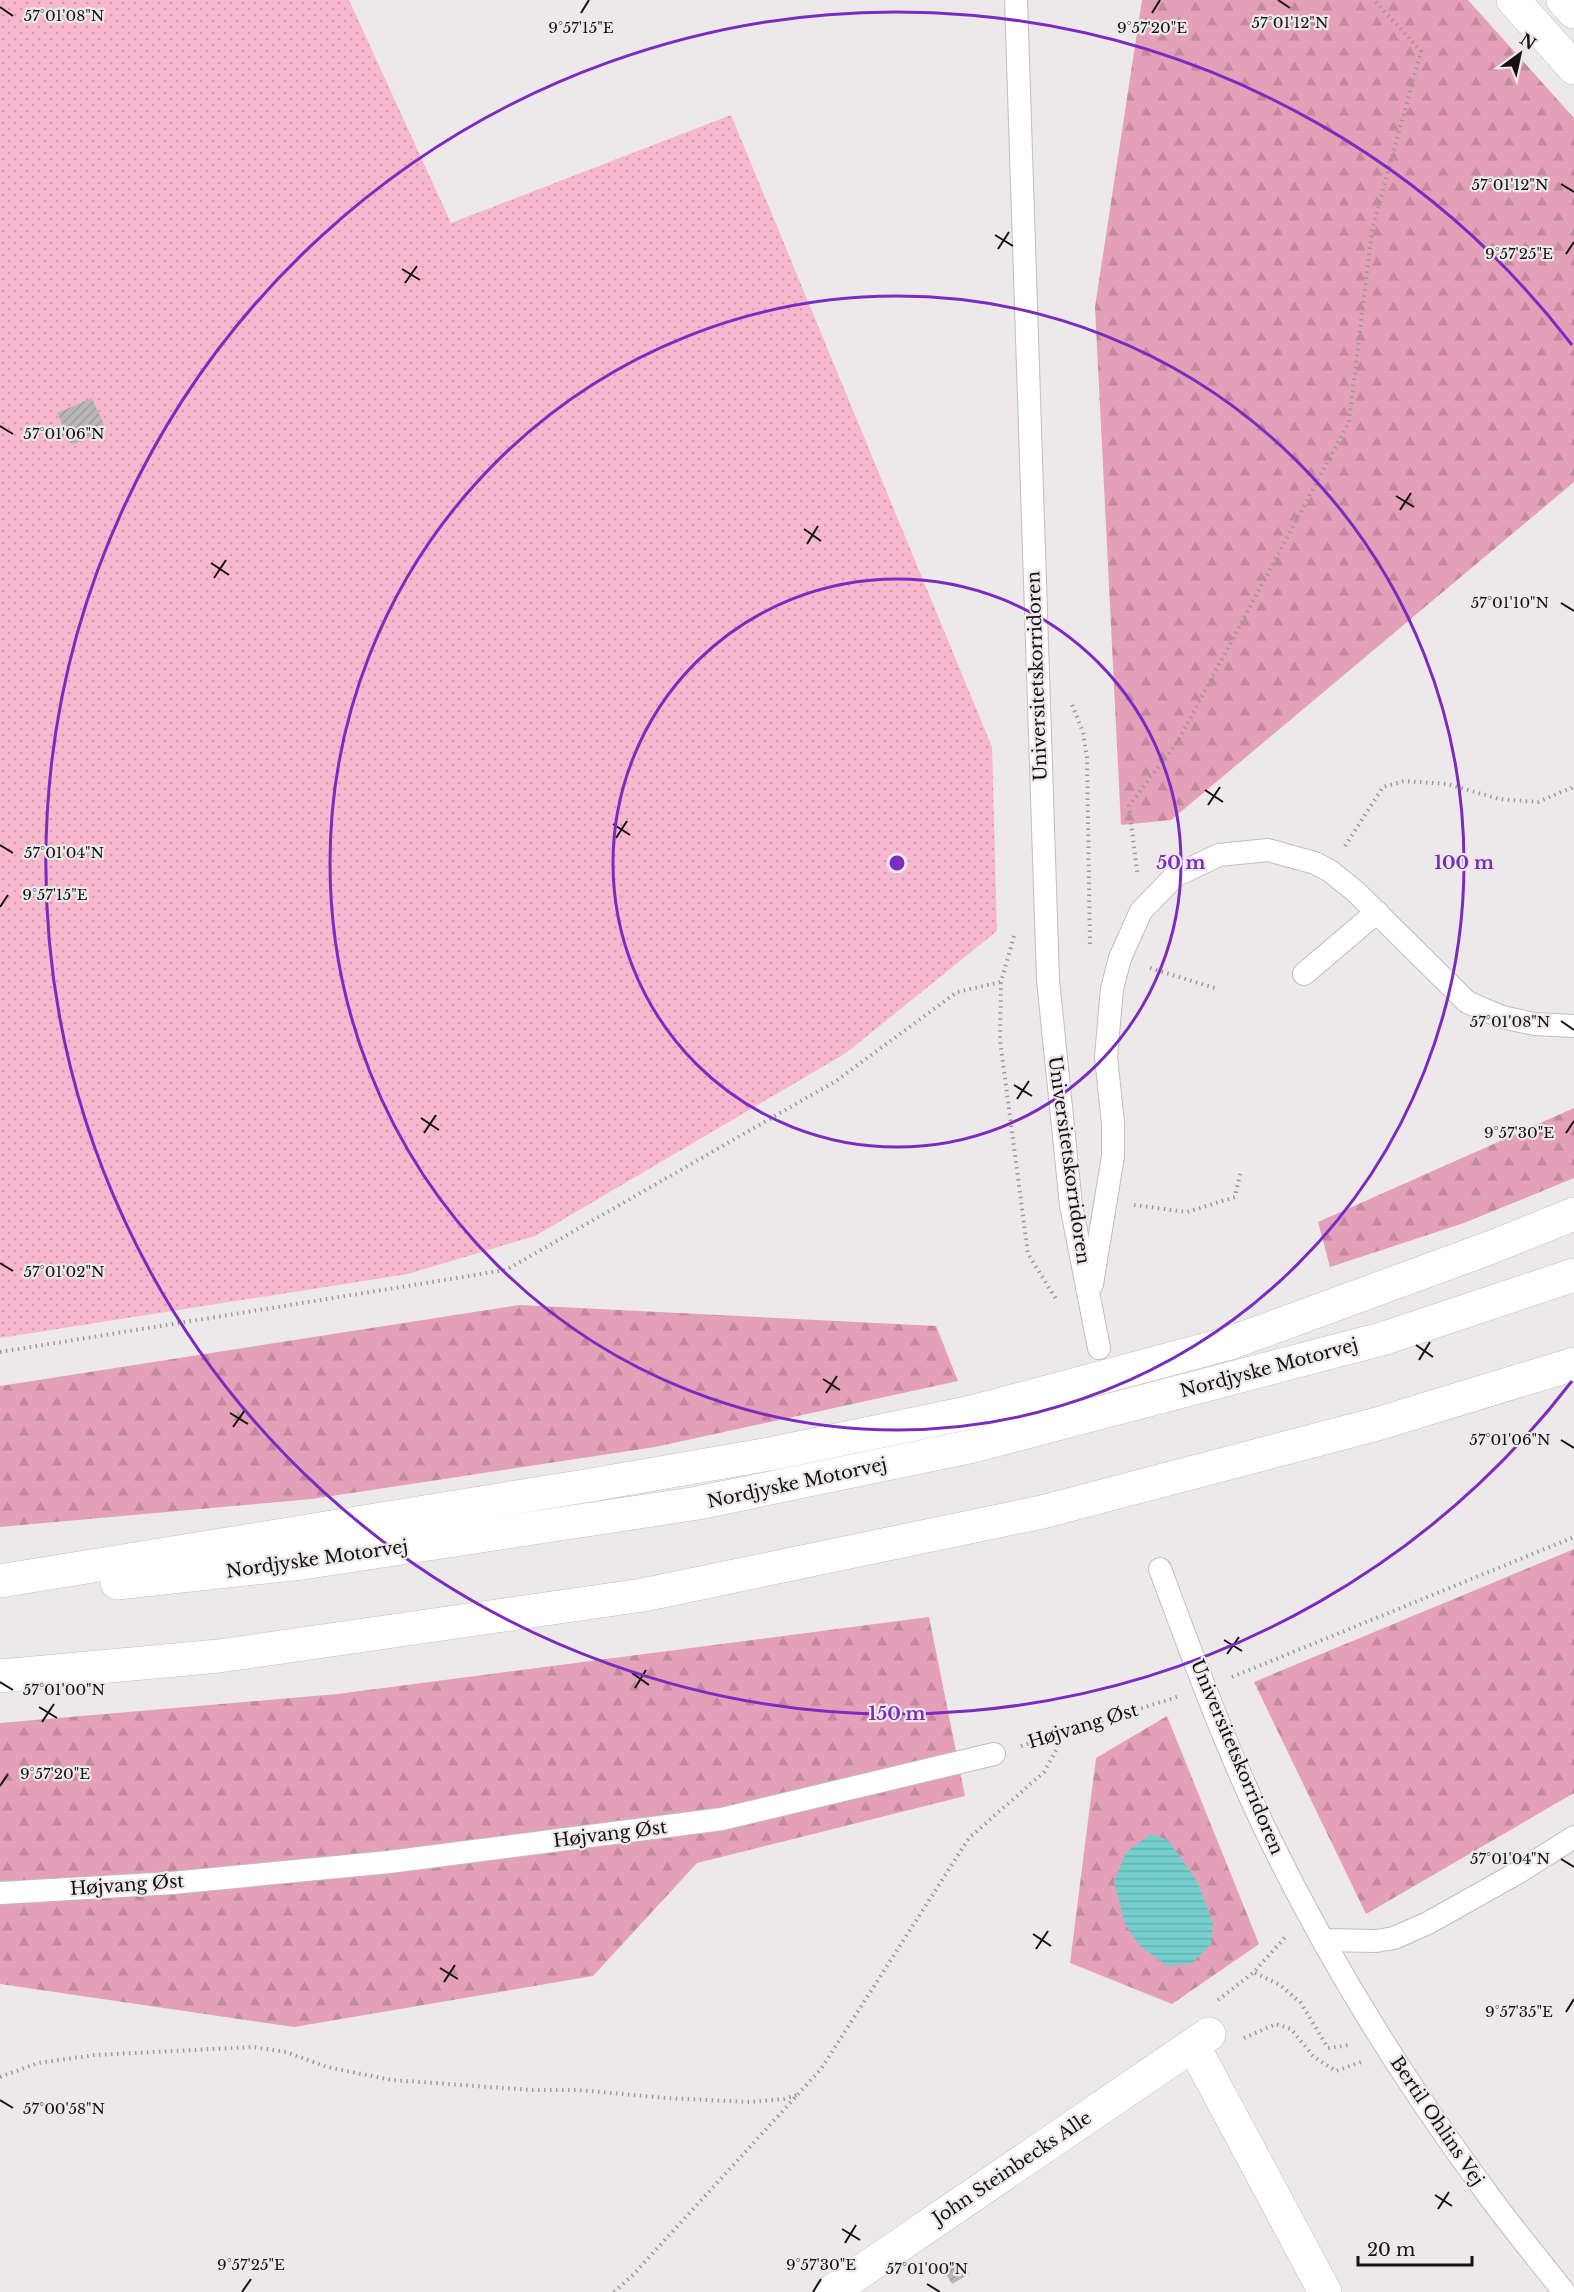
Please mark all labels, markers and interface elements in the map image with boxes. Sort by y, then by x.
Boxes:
text: 57°01'08"N [24,6,104,25]
text: 57°01'12"N [1252,13,1328,32]
text: 9°57'15"E [548,18,614,37]
text: 9°57'20"E [1117,18,1187,37]
north arrow [1490,24,1550,84]
text: N [1516,29,1540,54]
text: 57°01'12"N [1472,175,1548,194]
text: 9°57'25"E [1485,244,1553,263]
text: 57°01'06"N [23,424,105,443]
street label: Universitetskorridoren [1022,571,1052,781]
text: 57°01'10"N [1471,593,1549,612]
text: 57°01'04"N [24,843,104,862]
text: 50 m [1157,852,1206,874]
text: 100 m [1434,852,1494,874]
centre of rings [887,853,907,873]
text: 9°57'15"E [22,885,88,904]
text: 57°01'08"N [1470,1012,1550,1031]
street label: Universitetskorridoren [1044,1055,1094,1265]
text: 9°57'30"E [1484,1123,1554,1142]
text: 57°01'02"N [24,1262,104,1281]
street label: Nordjyske Motorvej [1178,1334,1360,1402]
text: 57°01'06"N [1469,1430,1551,1449]
street label: Nordjyske Motorvej [705,1453,889,1513]
street label: Nordjyske Motorvej [225,1535,409,1583]
street label: Universitetskorridoren [1186,1656,1288,1858]
text: 57°01'00"N [23,1680,105,1699]
street label: Højvang Øst [1025,1699,1141,1753]
text: 150 m [869,1703,926,1725]
text: 9°57'20"E [20,1764,90,1783]
street label: Højvang Øst [552,1816,668,1852]
text: 57°01'04"N [1470,1849,1550,1868]
street label: Højvang Øst [69,1870,185,1900]
text: 9°57'35"E [1485,2002,1553,2021]
street label: Bertil Ohlins Vej [1386,2052,1488,2190]
text: 57°00'58"N [23,2099,105,2118]
street label: John Steinbecks Alle [927,2107,1096,2230]
scale bar [1358,2229,1472,2267]
text: 20 m [1367,2239,1415,2261]
text: 9°57'25"E [217,2255,285,2274]
text: 9°57'30"E [786,2255,856,2274]
text: 57°01'00"N [886,2259,968,2278]

